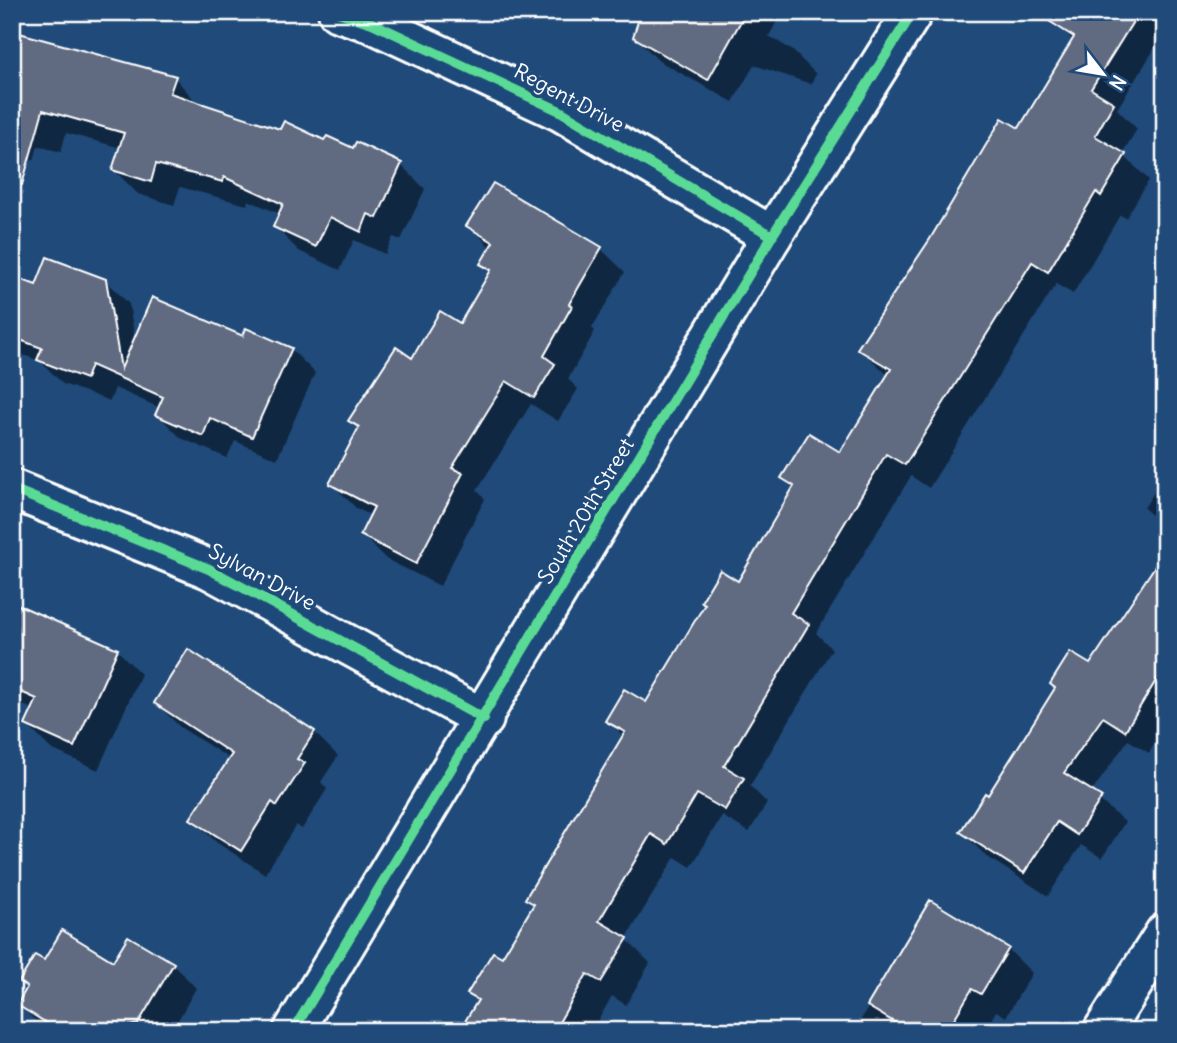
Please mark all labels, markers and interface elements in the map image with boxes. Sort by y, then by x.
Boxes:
north arrow [1068,38,1138,108]
street label: Regent Drive [509,57,629,138]
text: N [1104,71,1131,95]
street label: South 20th Street [531,433,640,589]
street label: Sylvan Drive [204,537,320,616]

